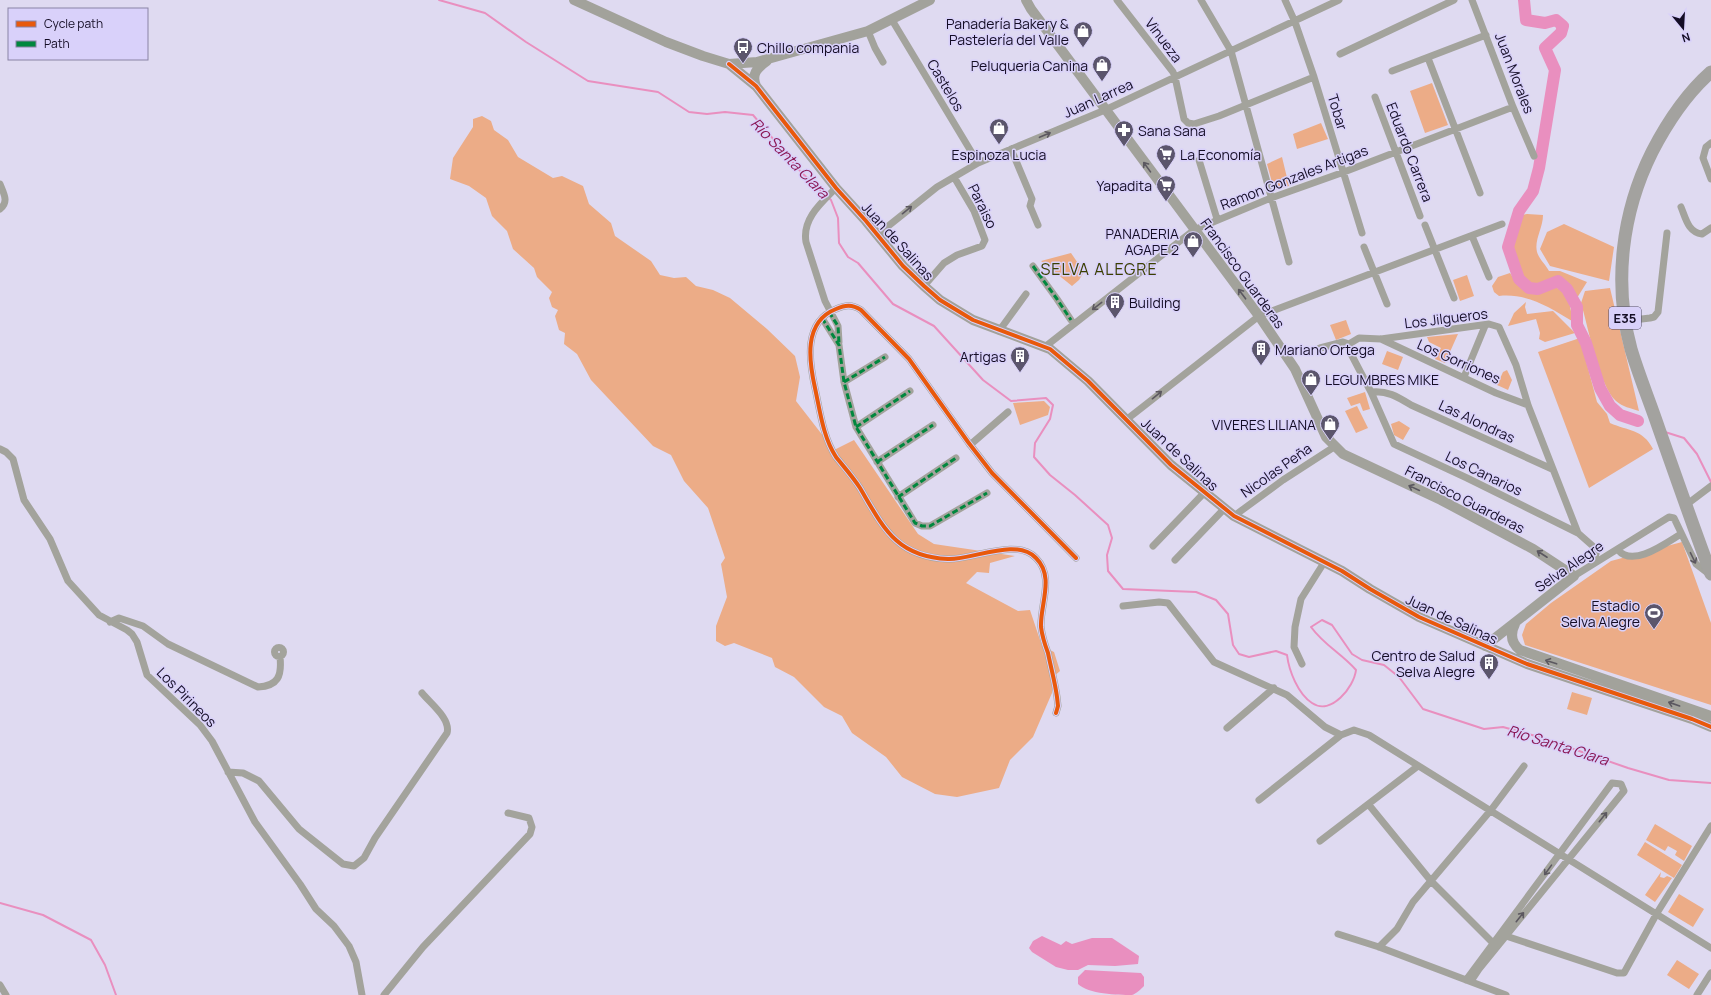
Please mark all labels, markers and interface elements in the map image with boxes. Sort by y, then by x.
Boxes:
legend [8,8,148,60]
north arrow [1663,8,1703,48]
place label: Panadería Bakery & Pastelería del Valle [946,14,1069,49]
street label: Vinueza [1141,14,1187,66]
text: Cycle path [44,15,103,32]
shop icon: Panadería Bakery & Pastelería del Valle [1072,20,1094,48]
street label: Juan Morales [1491,30,1539,116]
text: N [1680,30,1692,46]
text: Path [44,35,70,52]
bus stop icon: Chillo compania [732,36,754,64]
place label: Chillo compania [757,38,859,57]
shop icon: Peluqueria Canina [1091,54,1113,82]
street label: Castelos [923,55,969,115]
place label: Peluqueria Canina [971,56,1088,75]
street label: Juan Larrea [1060,74,1136,122]
street label: Tobar [1324,92,1352,132]
street label: Eduardo Carrera [1382,100,1438,204]
water label: Río Santa Clara [746,113,834,203]
shop icon: Espinoza Lucia [988,117,1010,145]
pharmacy icon: Sana Sana [1113,119,1135,147]
place label: Sana Sana [1138,121,1206,140]
one-way arrow [1038,131,1050,138]
street label: Ramon Gonzales Artigas [1217,140,1371,214]
supermarket icon: La Economía [1155,143,1177,171]
place label: Espinoza Lucia [952,145,1046,164]
place label: La Economía [1180,145,1261,164]
one-way arrow [1143,161,1151,172]
supermarket icon: Yapadita [1155,174,1177,202]
place label: Yapadita [1097,176,1152,195]
street label: Paraiso [964,181,1002,231]
street label: Juan de Salinas [858,198,938,284]
one-way arrow [902,206,912,215]
street label: Francisco Guarderas [1197,214,1289,332]
place label: PANADERIA AGAPE 2 [1106,224,1179,259]
shop icon: PANADERIA AGAPE 2 [1182,230,1204,258]
district label: SELVA ALEGRE [1040,258,1158,280]
one-way arrow [1237,288,1246,299]
building icon: Building [1104,291,1126,319]
place label: Building [1129,293,1181,312]
one-way arrow [1091,302,1102,310]
street label: Los Jilgueros [1403,303,1489,333]
road number: E35 [1609,307,1641,329]
street label: Los Gorriones [1414,334,1504,388]
building icon: Mariano Ortega [1250,338,1272,366]
place label: Mariano Ortega [1275,340,1375,359]
building icon: Artigas [1009,345,1031,373]
place label: Artigas [960,347,1006,366]
shop icon: LEGUMBRES MIKE [1300,368,1322,396]
place label: LEGUMBRES MIKE [1325,370,1439,389]
one-way arrow [1151,391,1162,400]
street label: Las Alondras [1436,395,1518,447]
street label: Juan de Salinas [1137,413,1223,495]
shop icon: VIVERES LILIANA [1319,413,1341,441]
place label: VIVERES LILIANA [1212,415,1316,434]
street label: Nicolas Peña [1237,439,1315,501]
street label: Los Canarios [1442,446,1526,500]
street label: Francisco Guarderas [1402,461,1528,537]
one-way arrow [1408,483,1420,491]
street label: Selva Alegre [1531,536,1607,596]
one-way arrow [1536,550,1547,559]
one-way arrow [1689,551,1697,563]
street label: Juan de Salinas [1403,589,1501,649]
place label: Estadio Selva Alegre [1561,596,1640,631]
sports icon: Estadio Selva Alegre [1643,602,1665,630]
place label: Centro de Salud Selva Alegre [1372,646,1475,681]
building icon: Centro de Salud Selva Alegre [1478,652,1500,680]
one-way arrow [1544,658,1557,665]
street label: Los Pirineos [153,663,221,731]
one-way arrow [1668,700,1681,707]
water label: Río Santa Clara [1505,720,1612,771]
one-way arrow [1598,811,1607,822]
one-way arrow [1544,864,1552,875]
one-way arrow [1516,912,1525,923]

